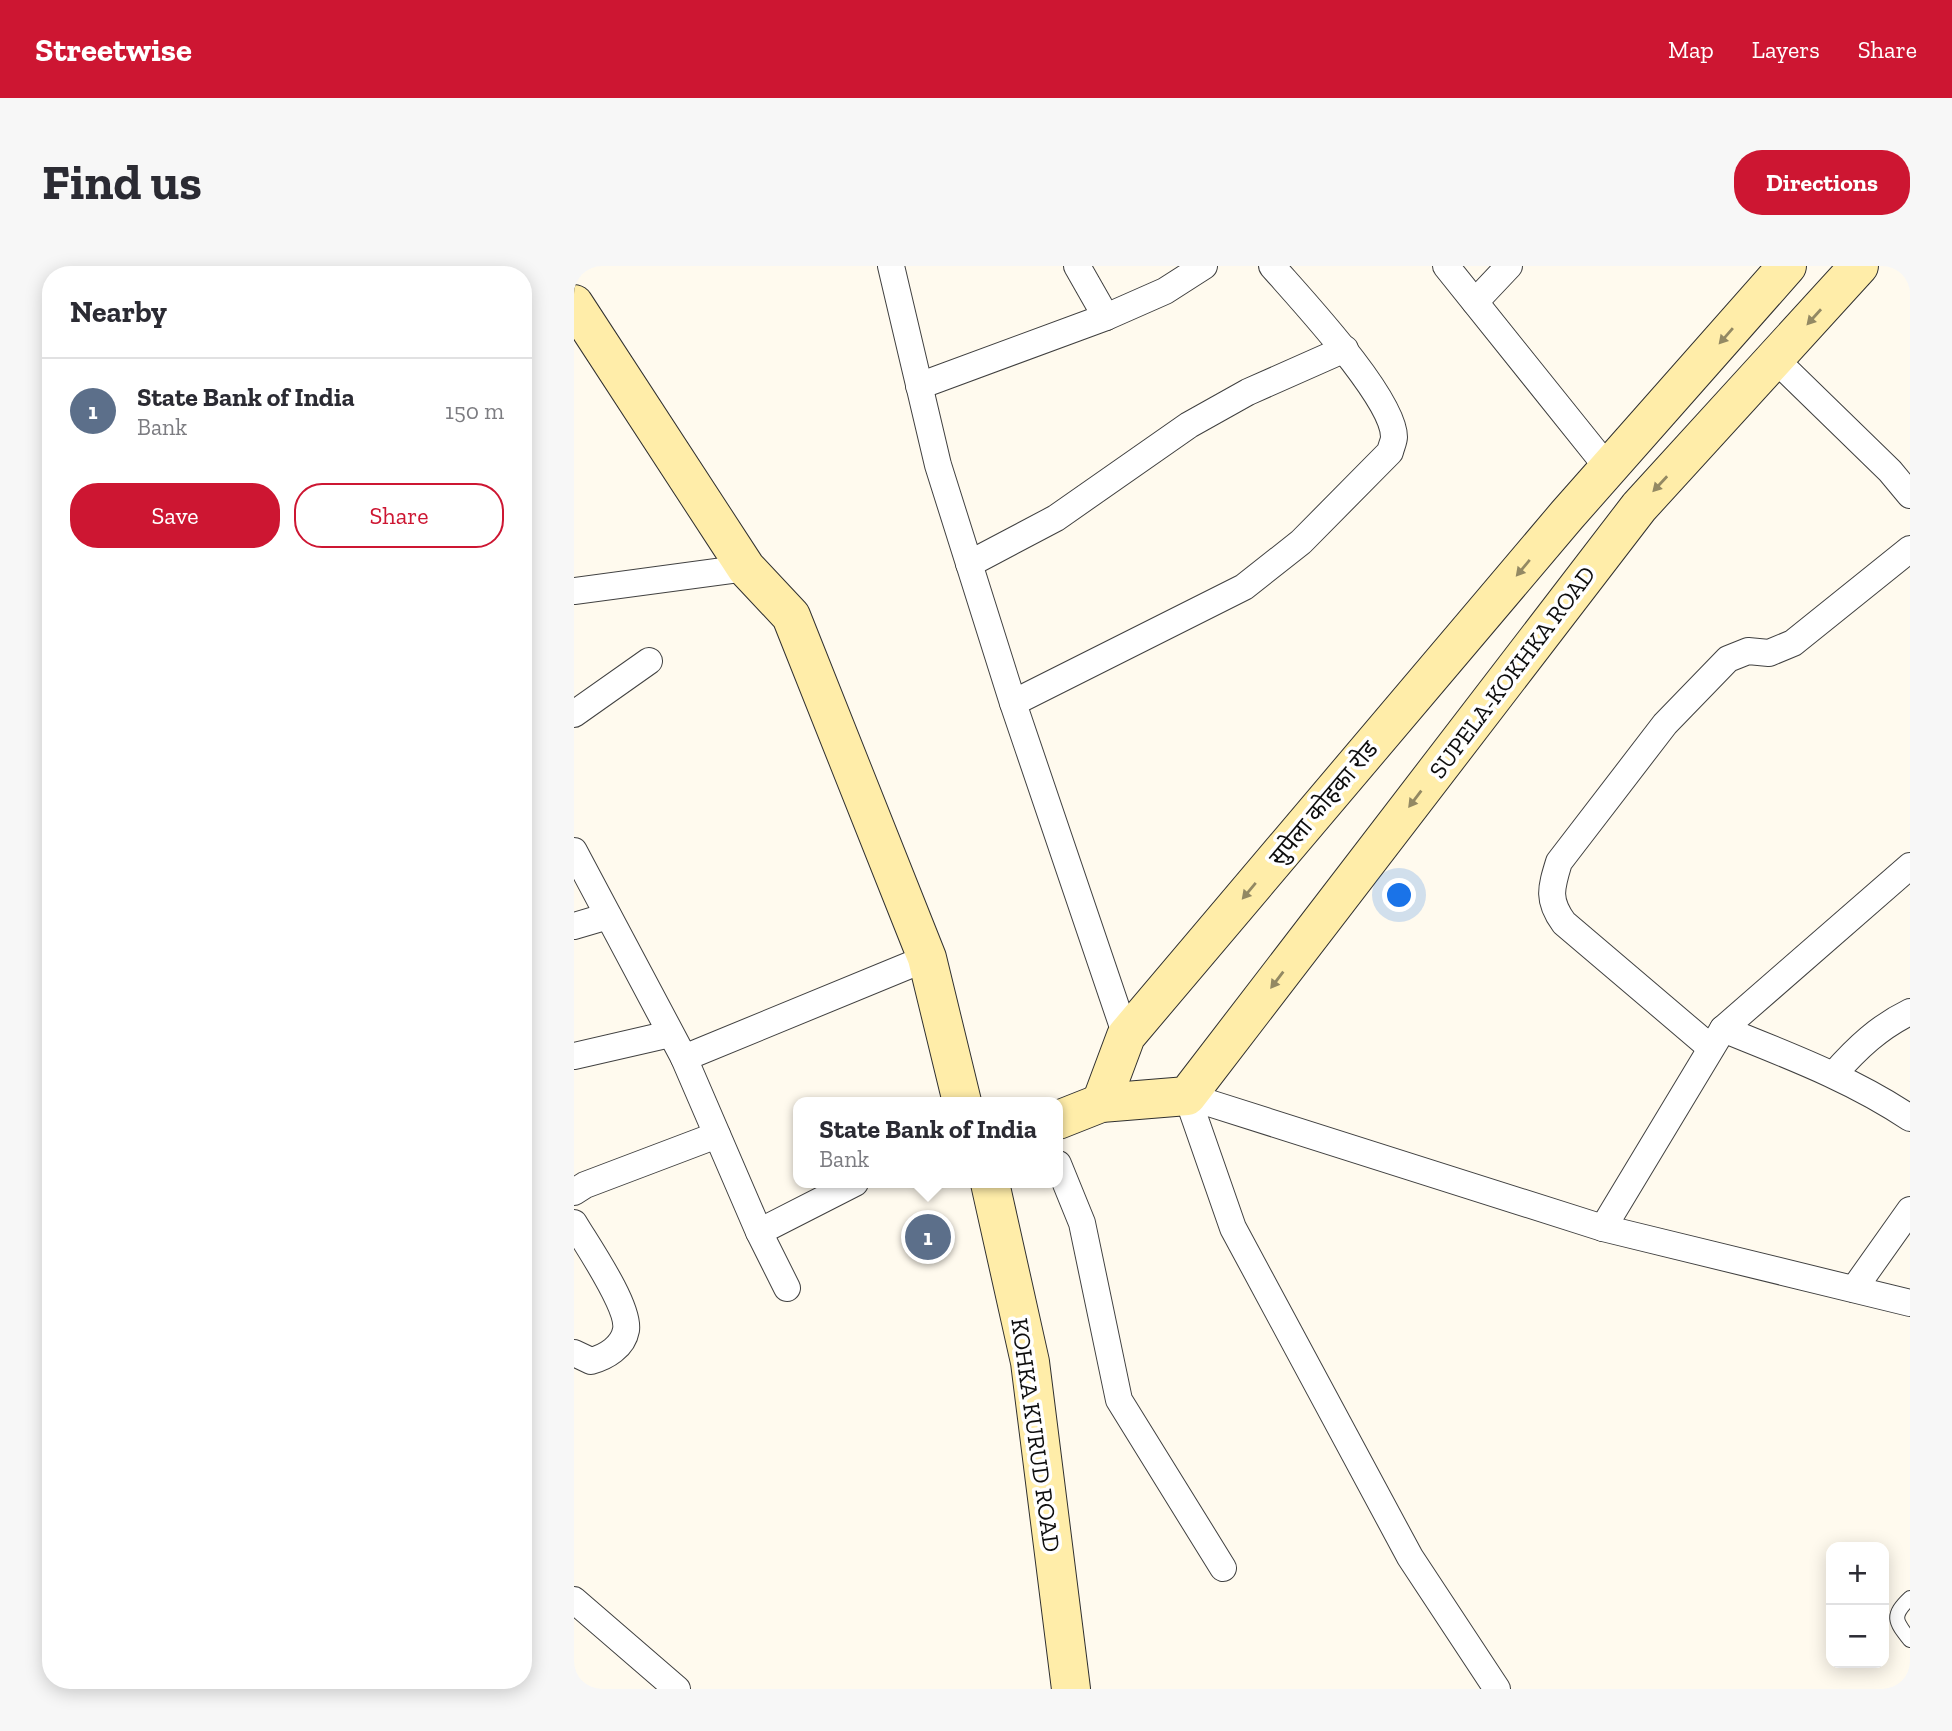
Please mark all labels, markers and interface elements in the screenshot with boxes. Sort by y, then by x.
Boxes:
text: Streetwise [35,30,192,69]
text: Map [1668,35,1714,64]
text: Layers [1752,35,1820,64]
text: Share [1858,35,1917,64]
button: Directions [1734,150,1910,215]
text: Find us [42,153,202,212]
text: Nearby [70,294,167,330]
one-way arrow [1806,308,1822,325]
one-way arrow [1718,327,1734,344]
text: State Bank of India [137,381,355,413]
text: 1 [88,397,98,425]
text: 150 m [445,397,504,425]
text: Bank [137,413,187,441]
one-way arrow [1652,475,1668,492]
button: Save [70,483,280,548]
button: Share [294,483,504,548]
one-way arrow [1516,559,1531,576]
street label: SUPELA-KOKHKA ROAD [1423,560,1601,784]
street label: सुपेला कोहका रोड [1262,734,1385,872]
one-way arrow [1408,790,1422,808]
your location [1382,878,1416,912]
one-way arrow [1242,882,1257,899]
one-way arrow [1269,970,1284,988]
popup [793,1097,1063,1188]
text: State Bank of India [819,1113,1037,1145]
text: Bank [819,1145,869,1173]
pin: 1 [905,1211,951,1263]
street label: KOHKA KURUD ROAD [1005,1316,1067,1554]
map controls [1826,1542,1889,1668]
button: + [1826,1542,1889,1605]
button: − [1826,1605,1889,1668]

